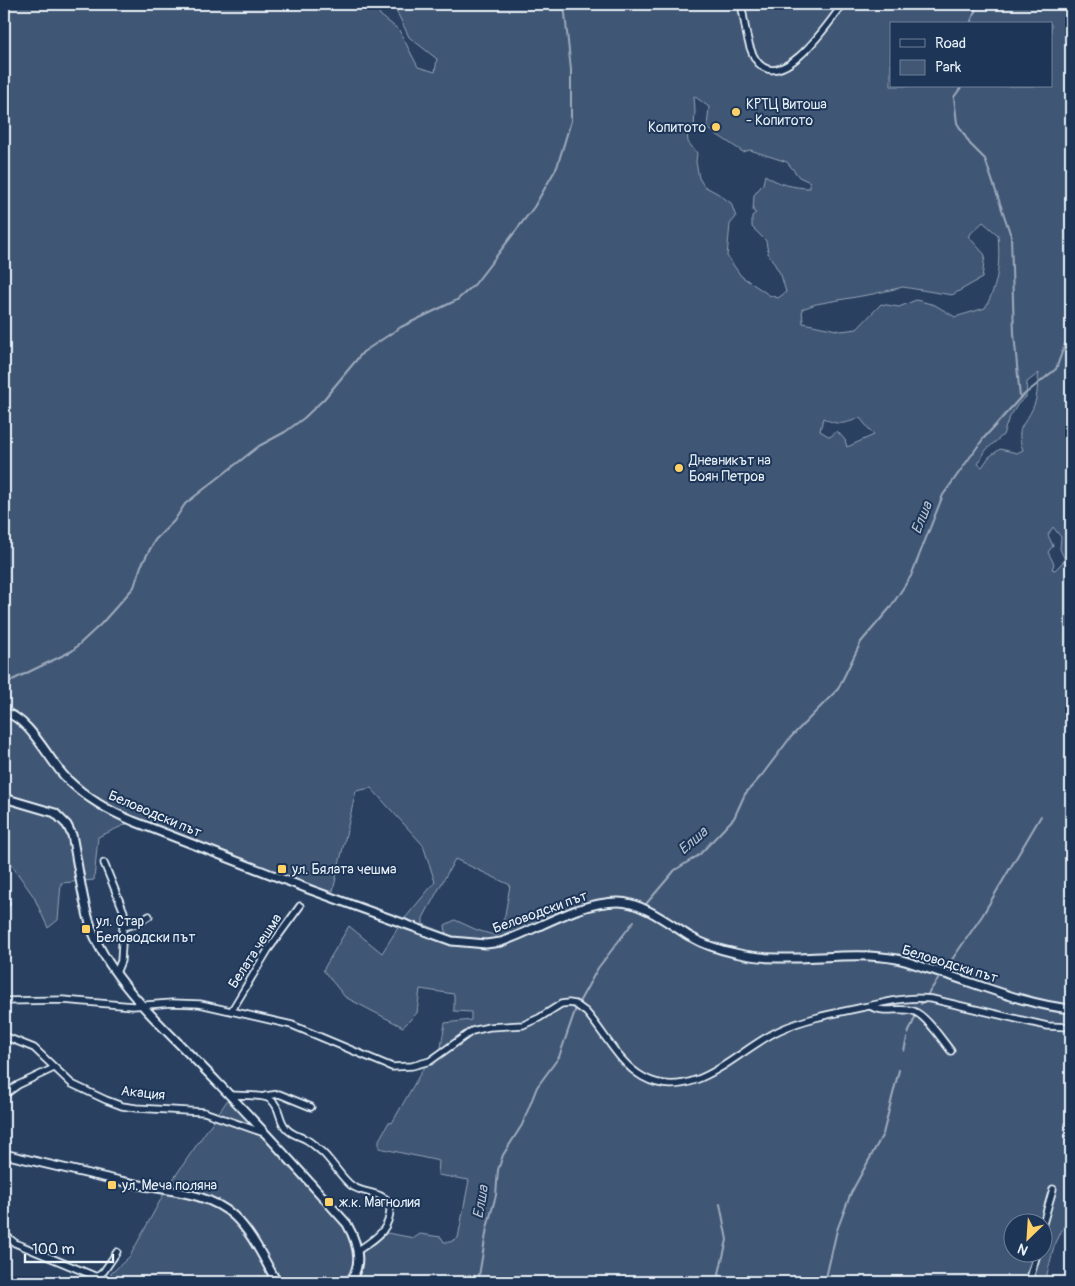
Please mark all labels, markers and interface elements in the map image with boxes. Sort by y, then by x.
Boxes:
legend [890,22,1052,88]
text: Road [935,34,966,53]
text: Park [935,58,962,77]
place label: КРТЦ Витоша - Копитото [746,96,827,129]
marker: КРТЦ Витоша - Копитото [730,106,742,118]
place label: Копитото [648,119,706,136]
marker: Копитото [710,121,722,133]
place label: Дневникът на Боян Петров [688,452,771,485]
marker: Дневникът на Боян Петров [673,462,685,474]
water label: Елша [907,498,937,537]
street label: Беловодски път [106,787,204,841]
water label: Елша [674,822,713,859]
place label: ул. Бялата чешма [291,861,396,878]
marker: ул. Бялата чешма [276,863,288,875]
street label: Беловодски път [490,887,590,937]
street label: Белата чешма [225,911,285,991]
place label: ул. Стар Беловодски път [95,913,195,946]
marker: ул. Стар Беловодски път [80,923,92,935]
street label: Беловодски път [900,941,1000,987]
street label: Акация [120,1082,166,1104]
place label: ул. Меча поляна [121,1177,217,1194]
marker: ул. Меча поляна [106,1179,118,1191]
water label: Елша [469,1183,493,1220]
place label: ж.к. Магнолия [339,1194,420,1211]
marker: ж.к. Магнолия [323,1196,335,1208]
north arrow [1002,1214,1052,1264]
scale bar [25,1231,112,1263]
text: 100 m [32,1240,75,1259]
text: N [1015,1240,1031,1259]

